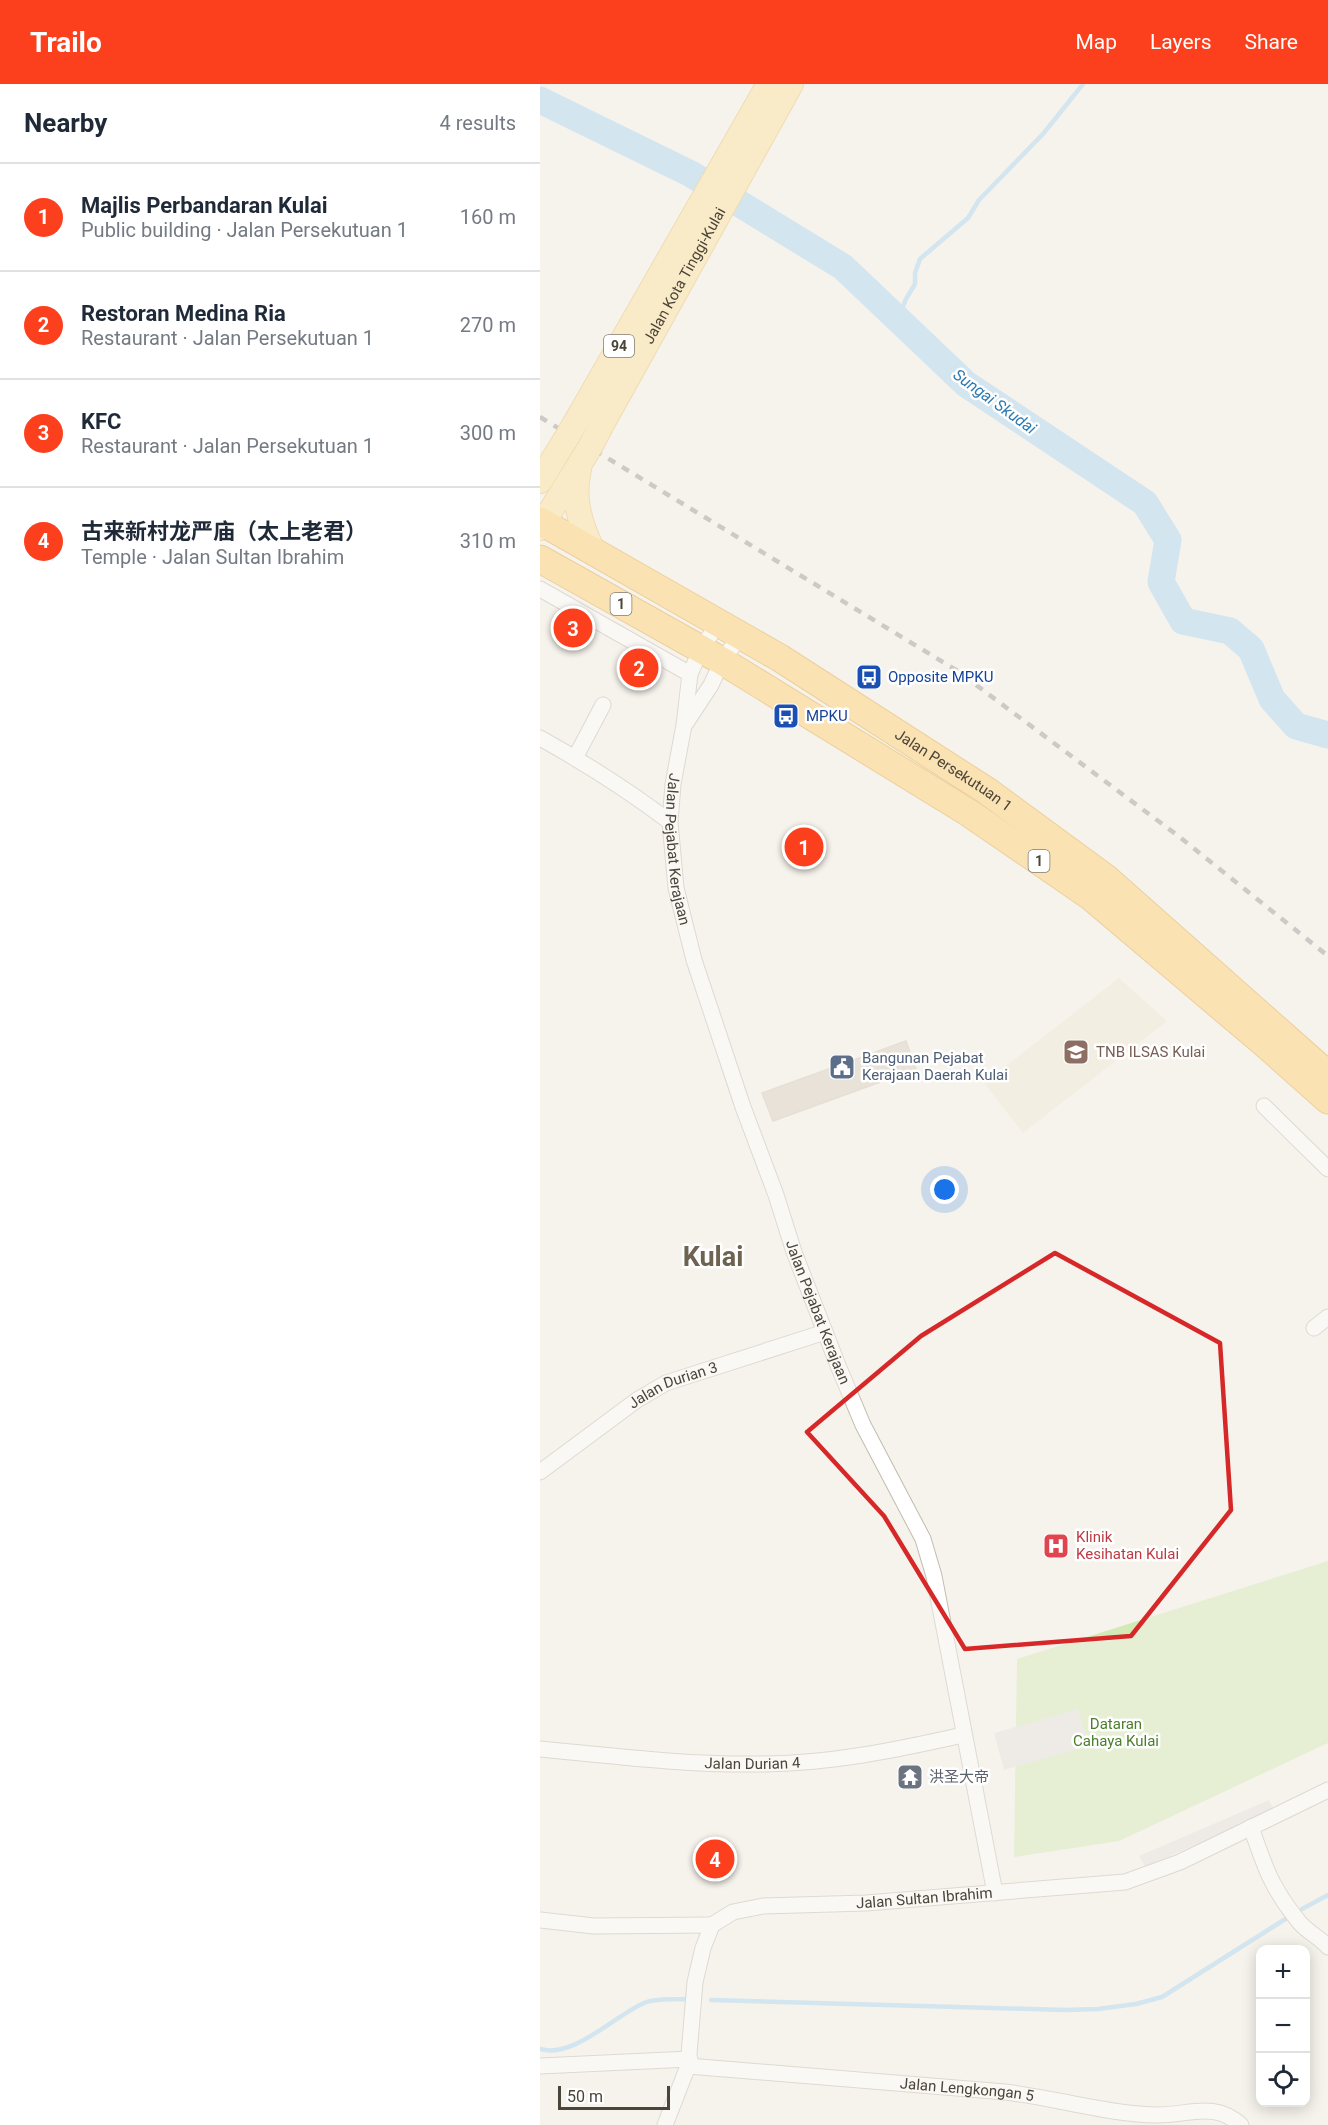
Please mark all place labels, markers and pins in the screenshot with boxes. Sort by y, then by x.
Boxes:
pin: 3 [554,606,592,650]
pin: 2 [620,646,658,690]
bus stop icon: Opposite MPKU [854,662,884,692]
place label: Opposite MPKU [888,668,993,686]
bus stop icon: MPKU [771,701,801,731]
place label: MPKU [806,707,848,725]
pin: 1 [784,824,824,870]
school or university icon: TNB ILSAS Kulai [1061,1037,1091,1067]
place label: TNB ILSAS Kulai [1096,1043,1205,1061]
place label: Bangunan Pejabat Kerajaan Daerah Kulai [862,1049,1008,1084]
public building icon: Bangunan Pejabat Kerajaan Daerah Kulai [827,1052,857,1082]
place label: Klinik Kesihatan Kulai [1076,1528,1179,1563]
hospital icon: Klinik Kesihatan Kulai [1041,1531,1071,1561]
temple icon: 洪圣大帝 [895,1762,925,1792]
place label: 洪圣大帝 [929,1768,989,1786]
pin: 4 [696,1836,735,1882]

